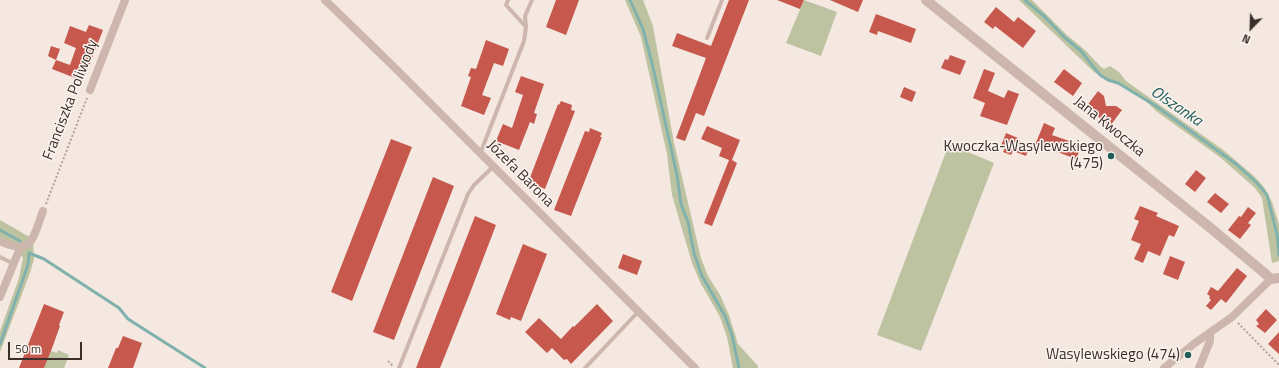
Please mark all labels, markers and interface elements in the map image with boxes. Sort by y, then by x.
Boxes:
north arrow [1231,8,1271,48]
text: N [1240,30,1253,48]
street label: Franciszka Poliwody [40,37,102,163]
water label: Olszanka [1147,83,1205,131]
street label: Jana Kwoczka [1070,93,1148,161]
street label: Józefa Barona [483,137,557,211]
place label: Kwoczka-Wasylewskiego (475) [944,138,1103,173]
marker: Kwoczka-Wasylewskiego (475) [1106,151,1116,161]
scale bar [10,334,84,360]
text: 50 m [15,339,41,358]
place label: Wasylewskiego (474) [1046,346,1180,364]
marker: Wasylewskiego (474) [1183,350,1193,360]

